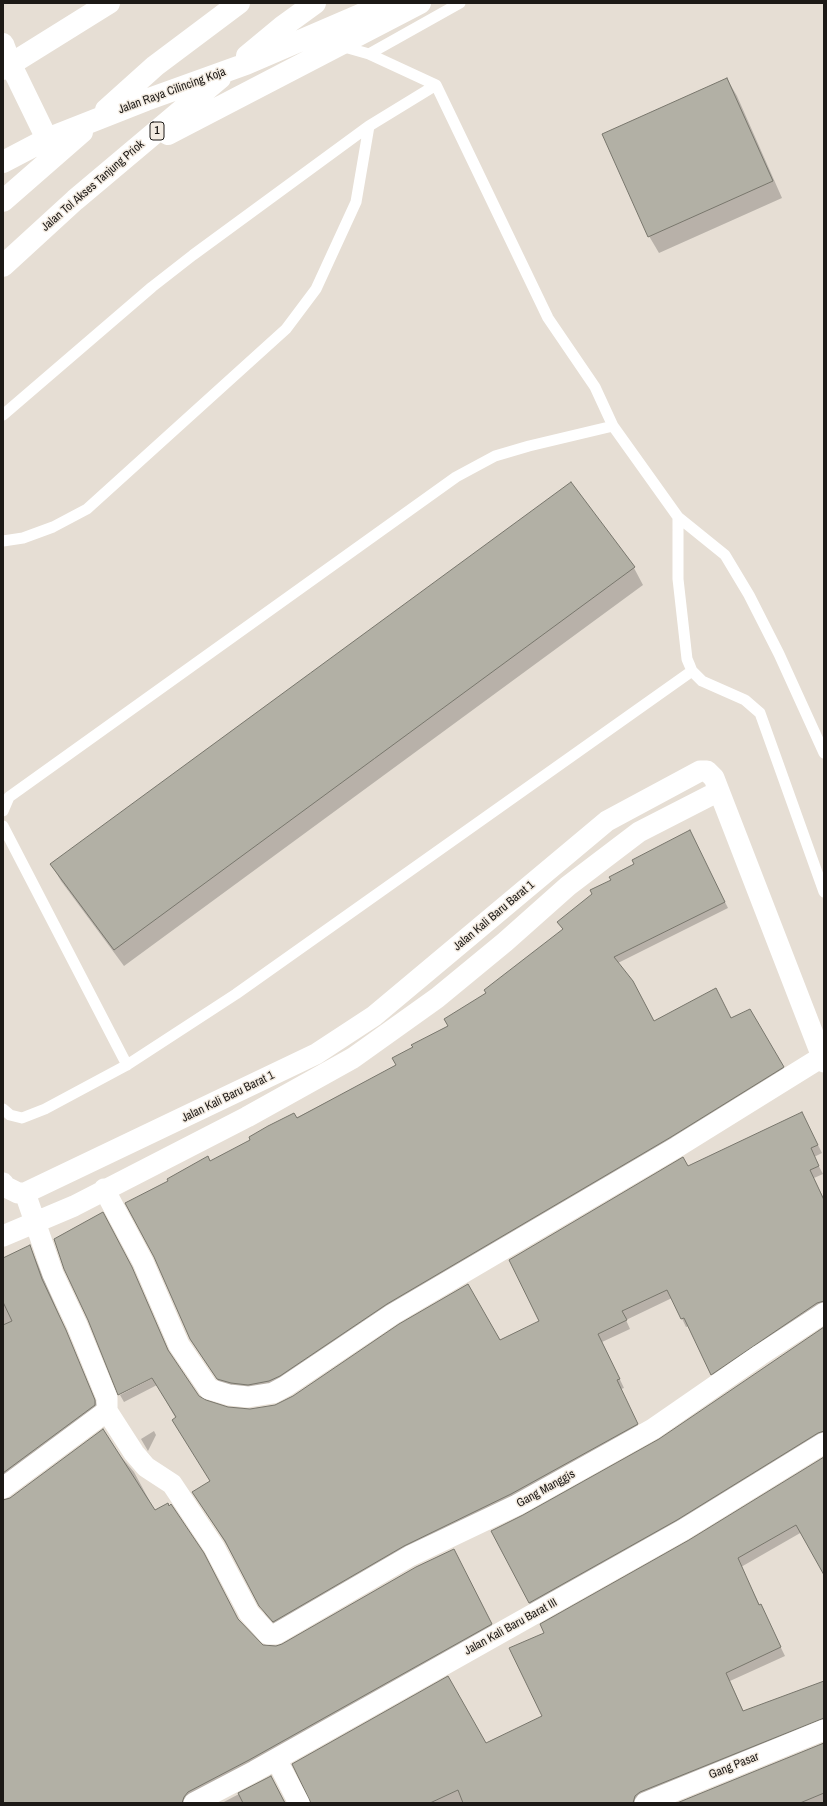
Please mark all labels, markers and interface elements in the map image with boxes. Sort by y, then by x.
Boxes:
street label: Jalan Raya Cilincing Koja [116,65,228,117]
road number: 1 [150,122,164,140]
street label: Jalan Tol Akses Tanjung Priok [39,137,147,235]
street label: Jalan Kali Baru Barat 1 [451,878,537,954]
street label: Jalan Kali Baru Barat 1 [179,1068,277,1126]
street label: Gang Manggis [514,1467,578,1511]
street label: Jalan Kali Baru Barat III [462,1596,560,1658]
street label: Gang Pasar [707,1749,761,1783]

